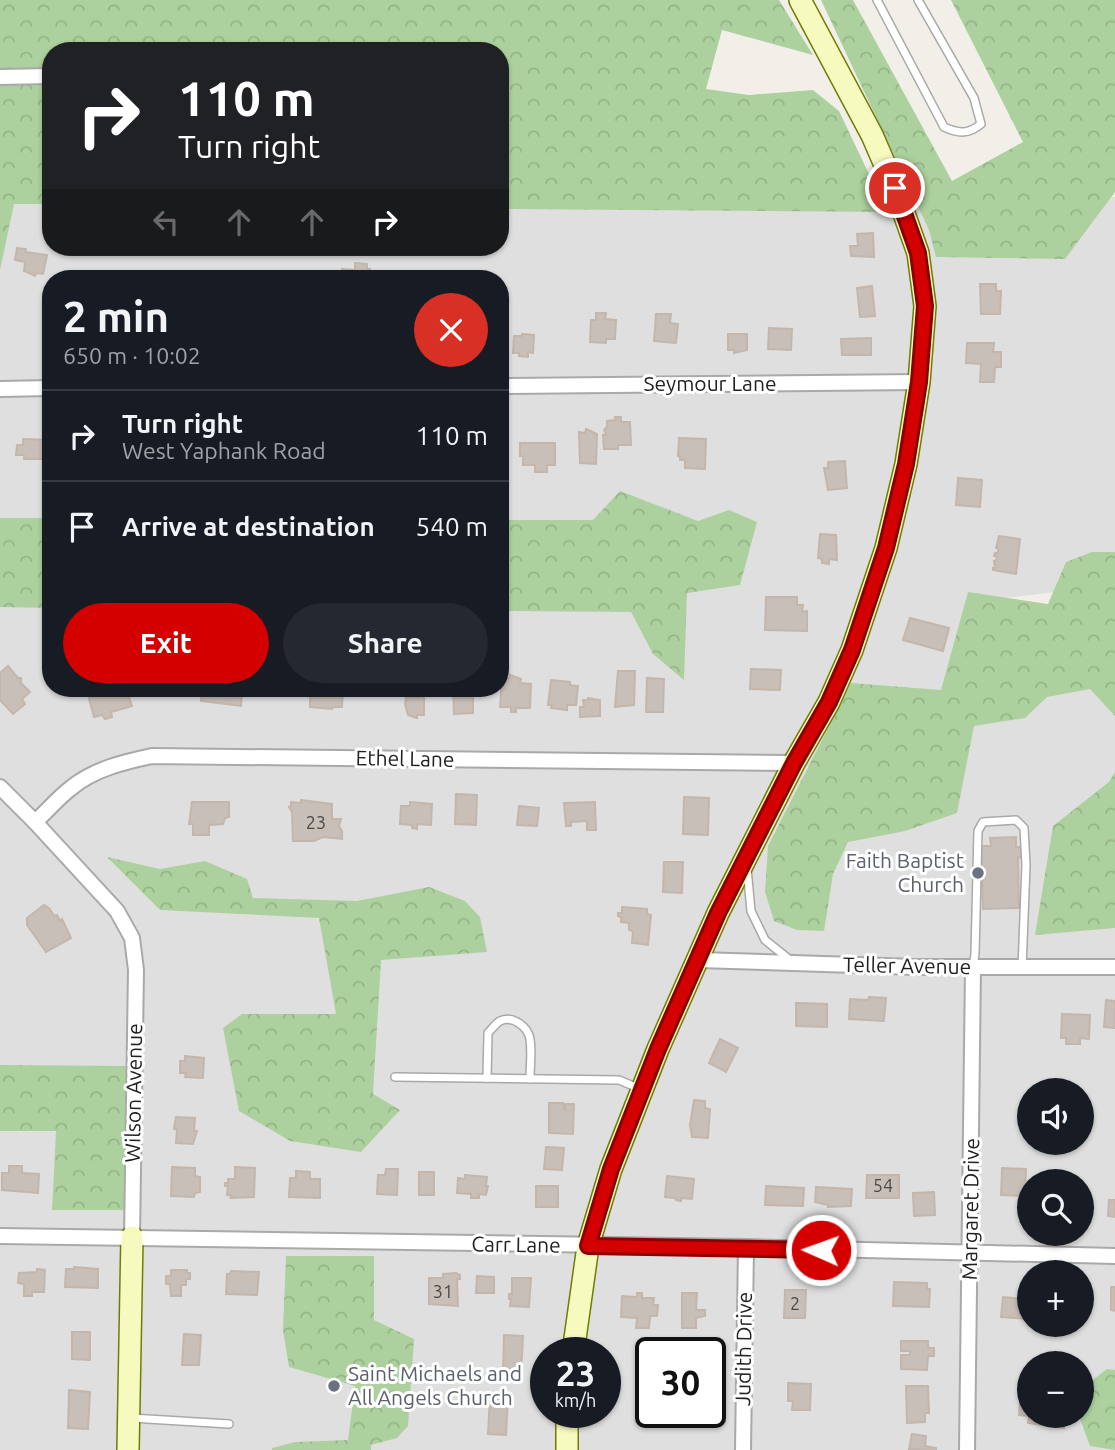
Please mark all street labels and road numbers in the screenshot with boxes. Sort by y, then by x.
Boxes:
street label: Seymour Lane [644,371,776,395]
street label: Ethel Lane [355,745,455,771]
street label: Teller Avenue [843,952,971,978]
street label: Wilson Avenue [120,1023,146,1163]
street label: Margaret Drive [957,1138,983,1280]
street label: Carr Lane [471,1231,561,1257]
street label: Judith Drive [730,1292,756,1406]

